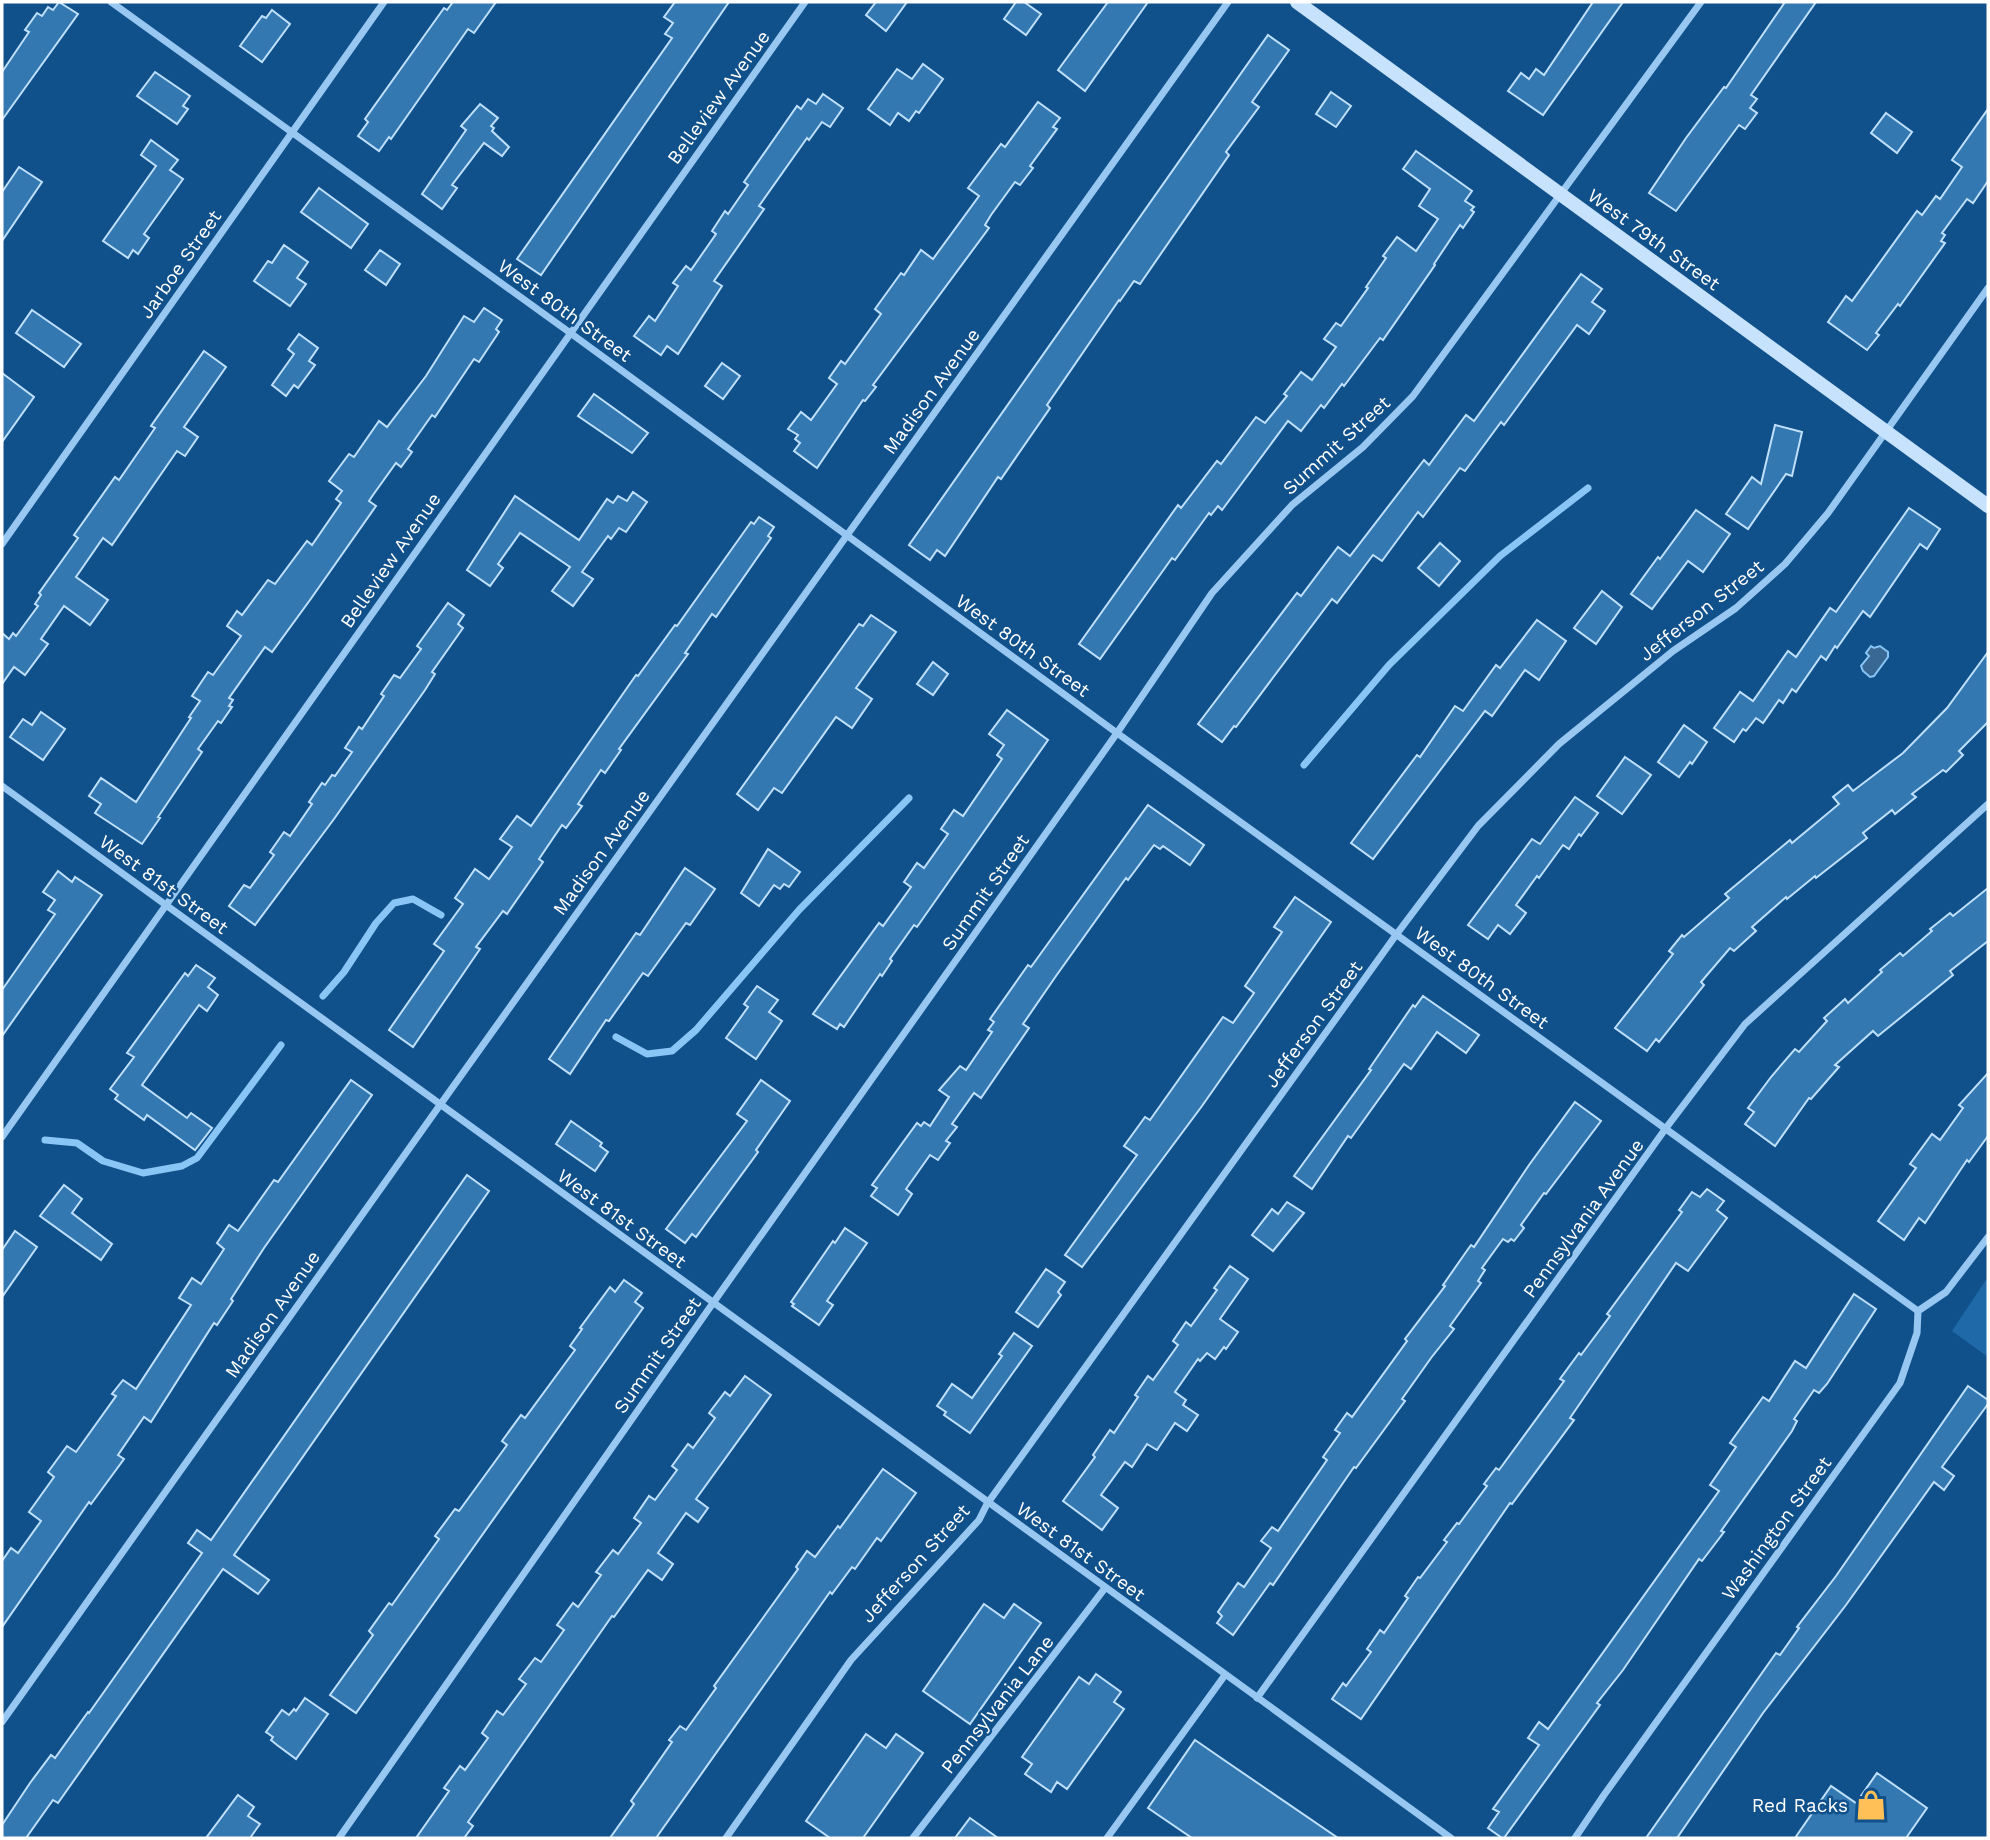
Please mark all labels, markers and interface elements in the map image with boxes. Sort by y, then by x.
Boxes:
street label: Belleview Avenue [662,26,775,169]
street label: West 79th Street [1583,184,1724,295]
street label: Jarboe Street [135,206,226,323]
street label: West 80th Street [493,254,636,367]
street label: Madison Avenue [878,324,985,459]
street label: Summit Street [1278,391,1395,500]
street label: Belleview Avenue [335,488,446,632]
street label: Jefferson Street [1635,555,1768,666]
street label: West 80th Street [951,589,1094,702]
street label: Madison Avenue [548,785,655,920]
street label: West 81st Street [95,830,233,939]
street label: Summit Street [937,830,1034,955]
street label: West 80th Street [1410,921,1553,1034]
street label: Jefferson Street [1260,956,1367,1092]
street label: Pennsylvania Avenue [1518,1134,1649,1302]
street label: West 81st Street [553,1164,691,1273]
street label: Madison Avenue [220,1246,325,1382]
street label: Summit Street [609,1293,706,1418]
street label: Washington Street [1717,1452,1836,1605]
street label: West 81st Street [1012,1497,1150,1606]
street label: Jefferson Street [856,1499,975,1627]
street label: Pennsylvania Lane [936,1630,1059,1778]
shop icon: Red Racks [1854,1788,1888,1822]
place label: Red Racks [1752,1794,1848,1817]

